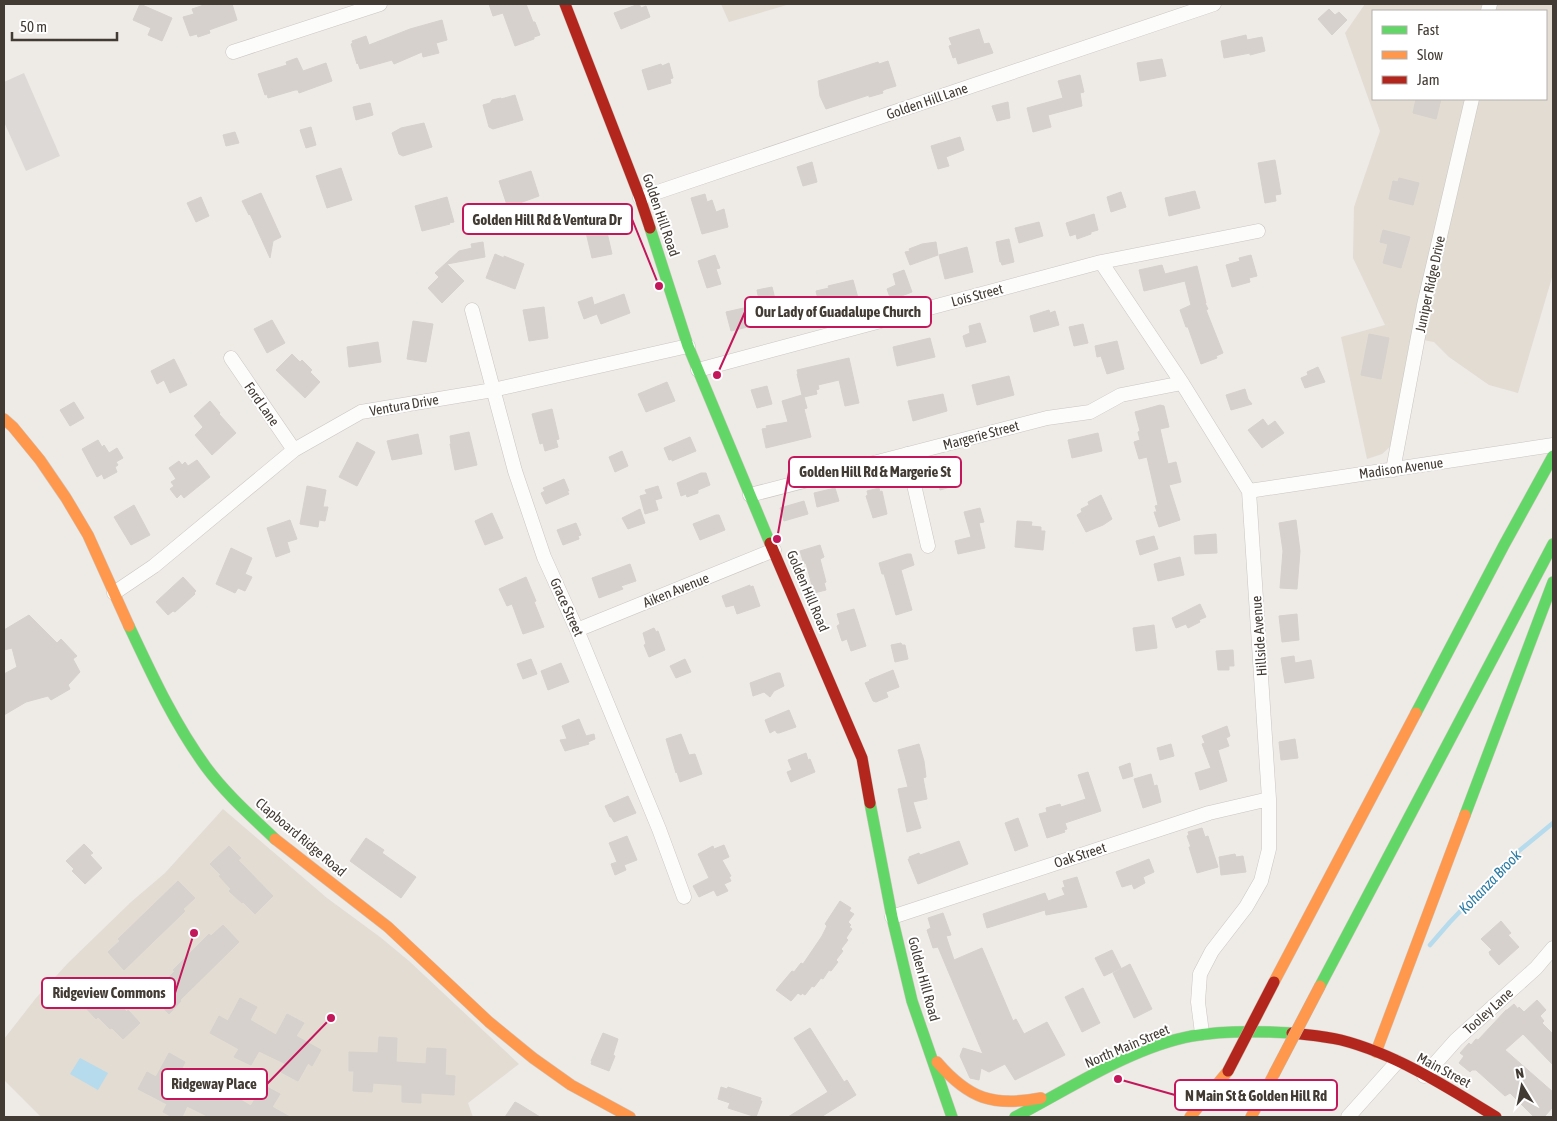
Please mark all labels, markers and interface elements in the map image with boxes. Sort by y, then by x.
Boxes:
scale bar [12,10,118,42]
legend [1372,10,1547,100]
text: 50 m [20,18,47,35]
text: Fast [1417,21,1439,38]
text: Slow [1417,46,1443,63]
text: Jam [1417,71,1440,88]
street label: Golden Hill Lane [884,80,970,122]
street label: Golden Hill Road [639,171,683,259]
callout: Golden Hill Rd & Ventura Dr [463,204,632,234]
text: Golden Hill Rd & Ventura Dr [472,211,622,228]
street label: Juniper Ridge Drive [1412,234,1448,334]
street label: Lois Street [949,280,1005,310]
callout: Our Lady of Guadalupe Church [745,297,931,327]
text: Our Lady of Guadalupe Church [755,303,921,320]
street label: Ford Lane [241,379,283,429]
street label: Ventura Drive [368,391,440,419]
street label: Margerie Street [941,417,1021,453]
street label: Madison Avenue [1358,454,1444,482]
callout: Golden Hill Rd & Margerie St [789,457,961,487]
text: Golden Hill Rd & Margerie St [799,463,952,480]
street label: Golden Hill Road [784,548,832,634]
street label: Aiken Avenue [641,570,711,610]
street label: Grace Street [547,575,587,639]
street label: Hillside Avenue [1248,595,1270,677]
street label: Clapboard Ridge Road [253,794,349,880]
street label: Oak Street [1052,839,1108,871]
water label: Kohanza Brook [1455,846,1524,917]
street label: Golden Hill Road [905,935,943,1023]
callout: Ridgeview Commons [42,978,175,1008]
text: Ridgeview Commons [52,984,166,1001]
street label: Tooley Lane [1460,985,1516,1037]
street label: North Main Street [1082,1021,1172,1071]
street label: Main Street [1414,1049,1474,1091]
north arrow [1497,1061,1547,1111]
text: N [1514,1065,1525,1082]
callout: Ridgeway Place [162,1069,267,1099]
text: Ridgeway Place [171,1075,257,1092]
callout: N Main St & Golden Hill Rd [1175,1080,1337,1110]
text: N Main St & Golden Hill Rd [1185,1087,1327,1104]

